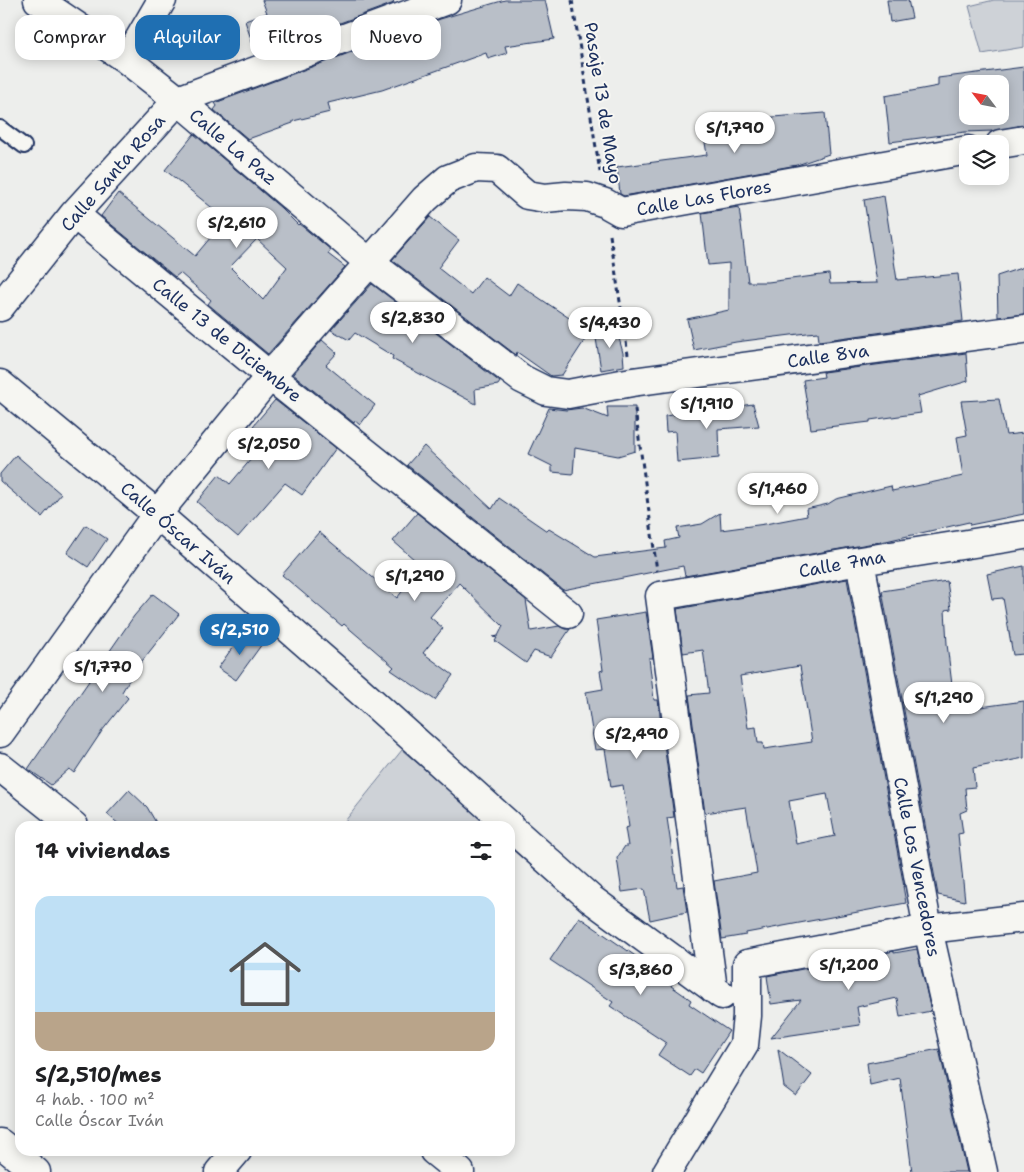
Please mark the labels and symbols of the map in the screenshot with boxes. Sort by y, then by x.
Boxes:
street label: Pasaje 13 de Mayo [578,20,628,186]
north arrow [959,75,1009,125]
street label: Calle La Paz [184,103,282,191]
street label: Calle Santa Rosa [55,109,171,237]
pin: S/1,790 [689,112,781,154]
street label: Calle Las Flores [635,174,773,222]
pin: S/2,610 [191,206,283,249]
street label: Calle 13 de Diciembre [147,272,307,408]
pin: S/2,830 [367,302,459,344]
pin: S/4,430 [564,306,656,349]
street label: Calle 8va [786,338,870,374]
pin: S/1,910 [661,388,753,430]
pin: S/2,050 [223,428,315,470]
pin: S/1,460 [732,472,824,515]
street label: Calle Óscar Iván [115,476,241,590]
street label: Calle 7ma [797,545,887,583]
pin: S/1,290 [369,560,461,602]
pin: S/2,510 [194,614,286,656]
pin: S/1,770 [57,650,149,693]
pin: S/1,290 [898,682,990,724]
pin: S/2,490 [591,718,683,760]
street label: Calle Los Vencedores [888,775,946,959]
pin: S/1,200 [803,948,895,991]
pin: S/3,860 [595,954,687,996]

